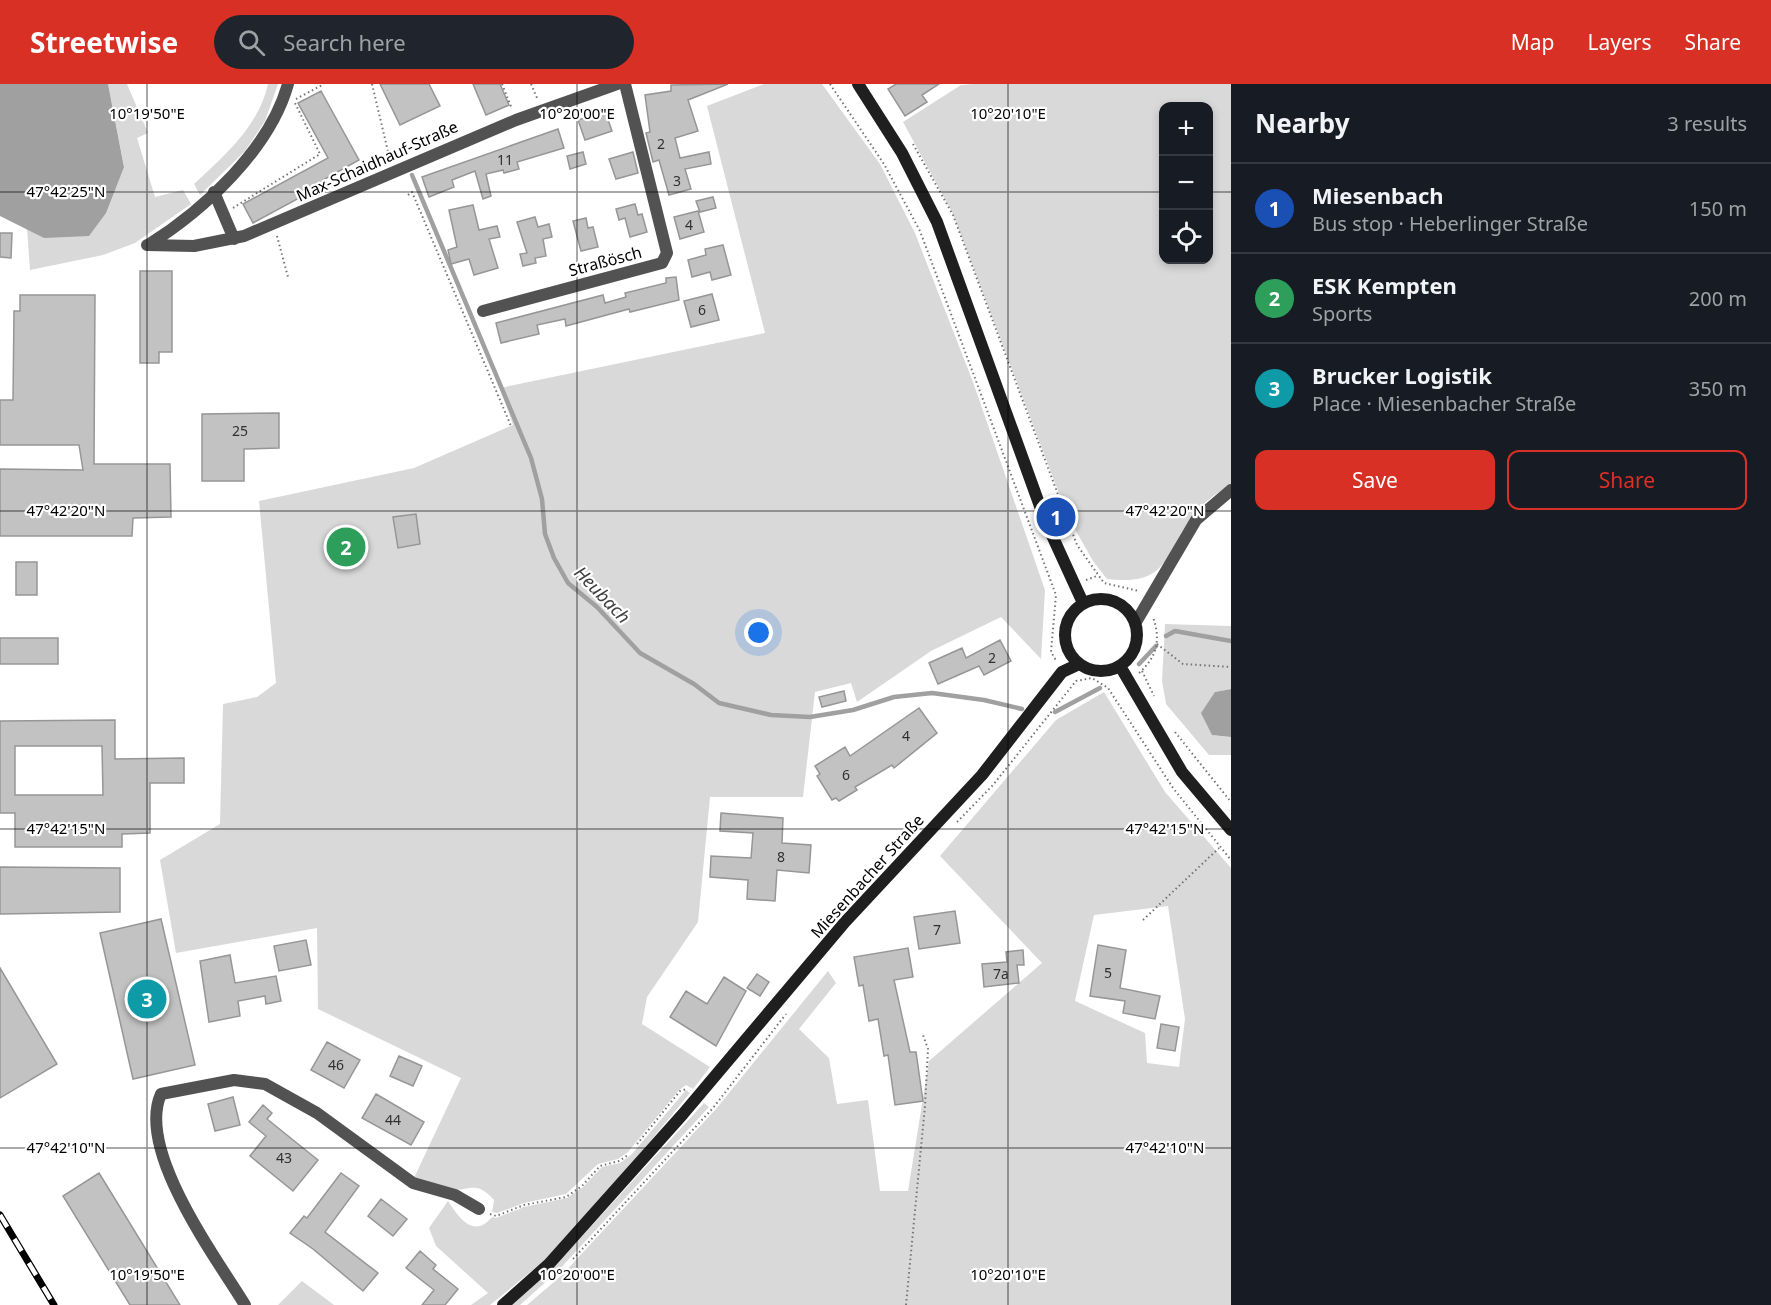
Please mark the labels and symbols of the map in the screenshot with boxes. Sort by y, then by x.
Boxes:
text: 10°19'50"E [109,103,185,123]
text: 10°20'00"E [539,103,615,123]
text: 10°20'10"E [970,103,1046,123]
street label: Max-Schaidhauf-Straße [293,115,461,207]
house number: 2 [657,134,665,153]
house number: 11 [497,150,513,169]
house number: 3 [673,171,681,190]
text: 47°42'25"N [27,181,105,201]
house number: 4 [685,215,693,234]
street label: Straßösch [566,241,644,281]
house number: 6 [698,300,706,319]
house number: 25 [232,421,248,440]
pin: 1 [1036,494,1076,540]
text: 47°42'20"N [27,500,105,520]
text: 47°42'20"N [1126,500,1204,520]
pin: 2 [326,524,366,570]
water label: Heubach [569,560,636,628]
your location [744,618,773,647]
house number: 2 [988,648,996,667]
house number: 4 [902,726,910,745]
house number: 6 [842,765,850,784]
street label: Miesenbacher Straße [806,809,928,943]
text: 47°42'15"N [27,818,105,838]
text: 47°42'15"N [1126,818,1204,838]
house number: 8 [777,847,785,866]
house number: 7 [933,920,941,939]
house number: 5 [1104,963,1112,982]
house number: 7a [993,964,1009,983]
pin: 3 [128,976,166,1022]
house number: 46 [328,1055,344,1074]
house number: 44 [385,1110,401,1129]
text: 47°42'10"N [27,1137,105,1157]
text: 47°42'10"N [1126,1137,1204,1157]
house number: 43 [276,1148,292,1167]
text: 10°19'50"E [109,1264,185,1284]
text: 10°20'00"E [539,1264,615,1284]
text: 10°20'10"E [970,1264,1046,1284]

